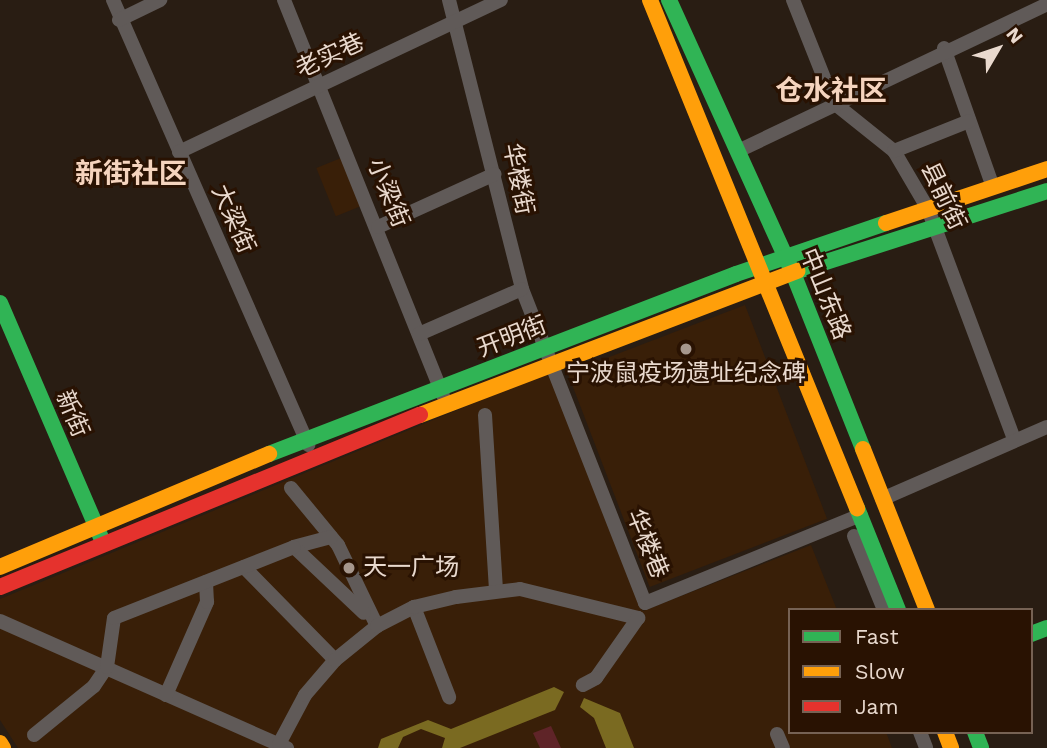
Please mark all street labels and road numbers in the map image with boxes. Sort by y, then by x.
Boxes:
street label: 老实巷 [291,28,369,84]
street label: 华楼街 [497,141,539,217]
street label: 小梁街 [361,154,415,232]
street label: 县前街 [914,157,972,235]
street label: 大梁街 [205,180,261,258]
street label: 中山东路 [794,244,856,344]
street label: 开明街 [473,311,551,363]
street label: 新街 [49,386,95,442]
street label: 华楼巷 [620,505,674,583]

